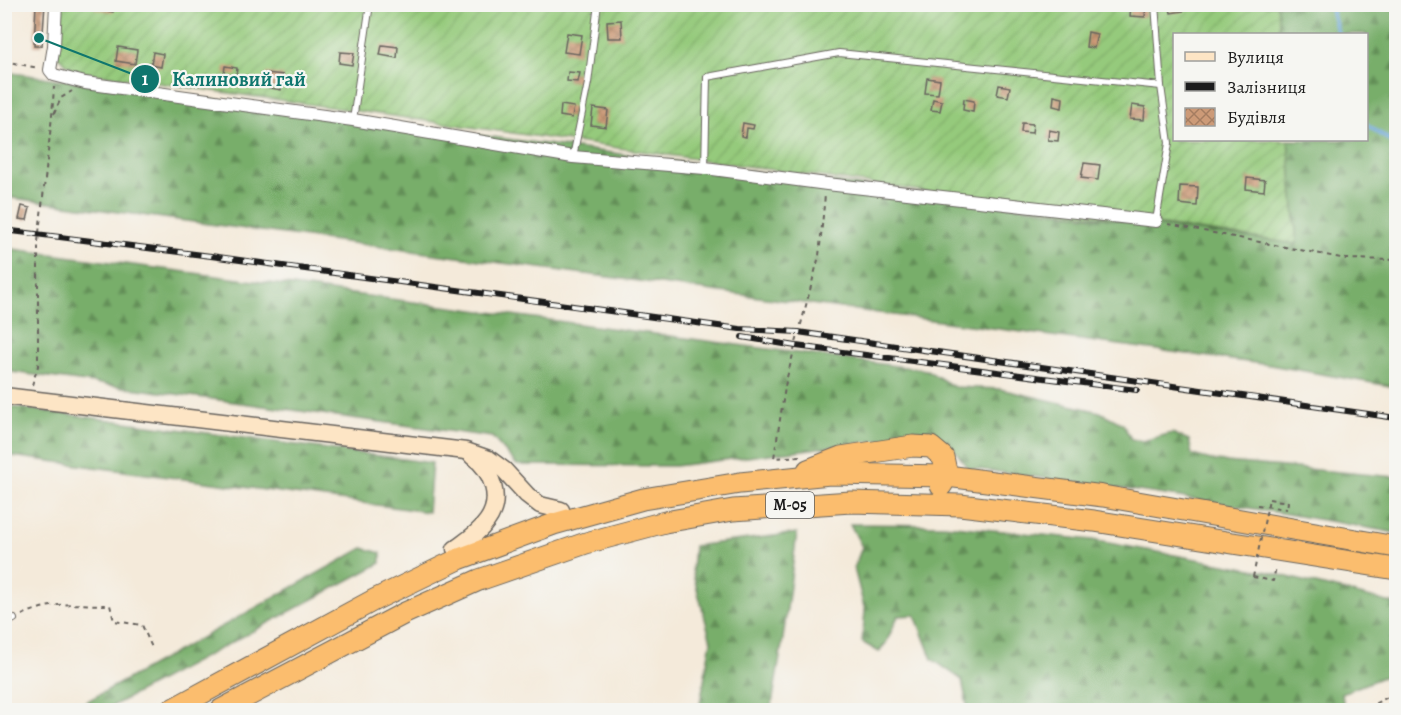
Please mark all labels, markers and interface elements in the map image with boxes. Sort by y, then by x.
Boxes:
legend [1173,33,1368,141]
text: Вулиця [1227,45,1284,69]
callout: Калиновий гай [130,60,318,98]
text: Калиновий гай [172,66,306,93]
text: 1 [142,67,149,91]
text: Залізниця [1227,75,1306,99]
text: Будівля [1227,105,1286,129]
road number: М-05 [766,492,814,518]

